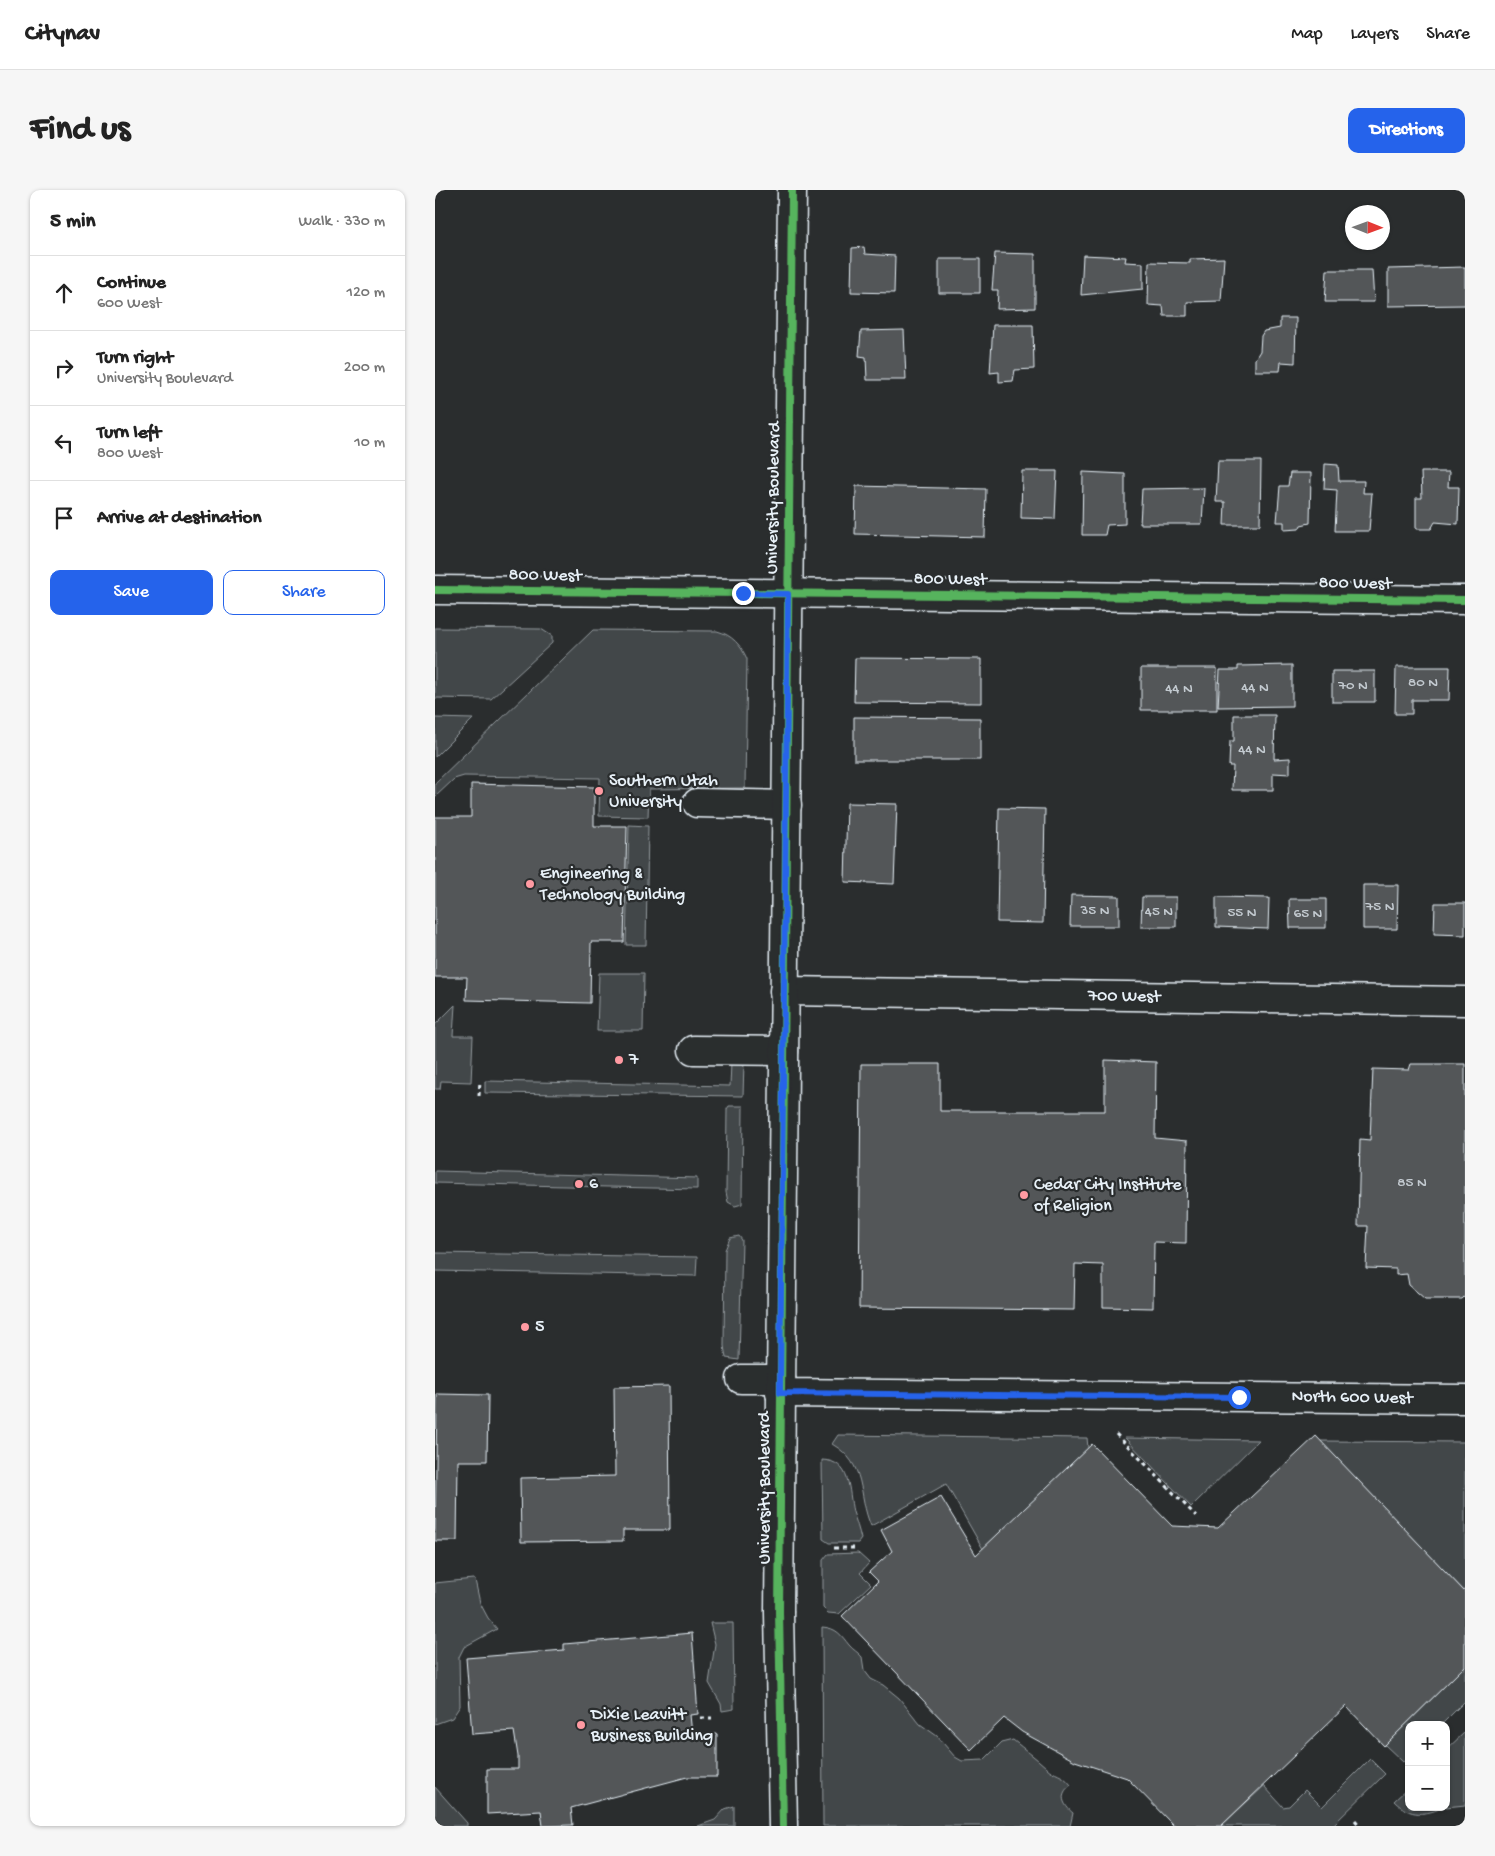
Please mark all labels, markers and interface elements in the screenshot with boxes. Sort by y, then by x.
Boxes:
text: Citynav [25,20,100,49]
text: Map [1291,24,1323,45]
text: Layers [1351,24,1398,45]
text: Share [1426,24,1470,45]
button: Directions [1348,108,1465,153]
text: Find us [30,110,130,151]
north arrow [1345,205,1390,250]
text: 5 min [50,210,95,235]
text: Walk · 330 m [298,213,385,232]
text: Continue [97,272,166,295]
icon: ahead [50,279,78,307]
text: 120 m [346,284,385,303]
text: 600 West [97,295,161,314]
text: Turn right [97,347,173,370]
icon: right [50,354,78,382]
text: 200 m [344,359,385,378]
text: University Boulevard [97,370,233,389]
street label: University Boulevard [762,420,786,574]
text: Turn left [97,422,161,445]
icon: left [50,429,78,457]
text: 10 m [354,434,385,453]
text: 800 West [97,445,162,464]
icon: arrive [50,504,78,532]
text: Arrive at destination [97,507,261,530]
street label: 800 West [508,565,583,587]
street label: 800 West [913,569,988,591]
button: Save [50,570,213,615]
button: Share [223,570,385,615]
street label: 800 West [1318,573,1393,595]
route end [732,582,755,605]
house number: 80 N [1408,674,1438,692]
house number: 70 N [1337,677,1368,695]
house number: 44 N [1241,679,1269,697]
house number: 44 N [1165,680,1193,698]
house number: 44 N [1238,741,1266,759]
place label: Southern Utah University [609,771,718,813]
marker: Southern Utah University [593,785,605,797]
place label: Engineering & Technology Building [539,864,685,906]
marker: Engineering & Technology Building [524,878,536,890]
house number: 75 N [1364,898,1395,916]
house number: 35 N [1079,902,1110,920]
house number: 45 N [1145,903,1173,921]
house number: 55 N [1227,904,1257,922]
house number: 65 N [1294,905,1323,923]
street label: 700 West [1087,986,1162,1008]
place label: 7 [628,1050,639,1071]
marker: 7 [613,1054,625,1066]
place label: 6 [589,1174,599,1195]
house number: 85 N [1397,1174,1427,1192]
place label: Cedar City Institute of Religion [1034,1175,1182,1217]
marker: 6 [573,1178,585,1190]
marker: Cedar City Institute of Religion [1018,1189,1030,1201]
place label: 5 [535,1317,544,1338]
marker: 5 [519,1321,531,1333]
route start [1228,1386,1251,1409]
street label: North 600 West [1291,1386,1414,1410]
street label: University Boulevard [755,1410,776,1564]
place label: Dixie Leavitt Business Building [590,1705,713,1747]
marker: Dixie Leavitt Business Building [575,1719,587,1731]
map controls [1405,1721,1450,1811]
button: + [1405,1721,1450,1766]
button: − [1405,1766,1450,1811]

